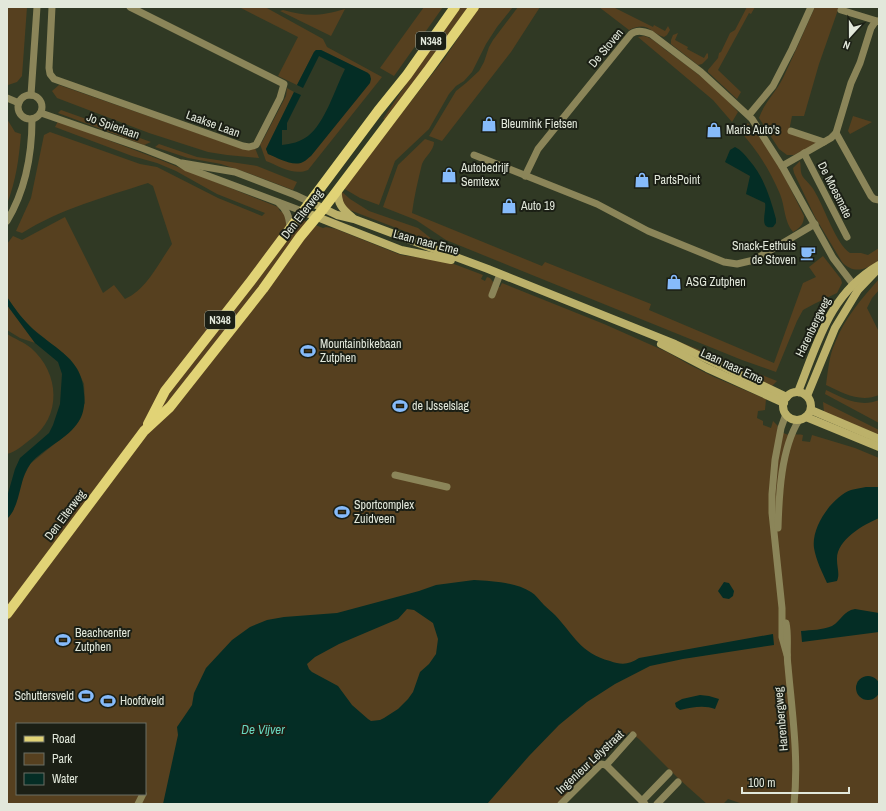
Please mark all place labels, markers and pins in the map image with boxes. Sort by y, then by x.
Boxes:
shop icon: Bleumink Fietsen [480,115,498,133]
place label: Bleumink Fietsen [501,116,578,132]
shop icon: Maris Auto's [705,121,723,139]
place label: Maris Auto's [726,122,780,138]
place label: Autobedrijf Semtexx [460,160,509,190]
shop icon: Autobedrijf Semtexx [440,166,458,184]
shop icon: PartsPoint [633,171,651,189]
place label: PartsPoint [654,172,700,188]
shop icon: Auto 19 [500,197,518,215]
place label: Auto 19 [520,198,555,214]
place label: Snack-Eethuis de Stoven [732,238,796,268]
cafe icon: Snack-Eethuis de Stoven [799,244,817,262]
shop icon: ASG Zutphen [665,273,683,291]
place label: ASG Zutphen [685,274,746,290]
place label: Mountainbikebaan Zutphen [320,336,402,366]
sports icon: Mountainbikebaan Zutphen [299,342,317,360]
sports icon: de IJsselslag [391,397,409,415]
place label: de IJsselslag [412,398,469,414]
place label: Sportcomplex Zuidveen [354,497,414,527]
sports icon: Sportcomplex Zuidveen [333,503,351,521]
place label: Beachcenter Zutphen [75,625,131,655]
sports icon: Beachcenter Zutphen [54,631,72,649]
sports icon: Schuttersveld [77,687,95,705]
place label: Schuttersveld [14,688,74,704]
sports icon: Hoofdveld [99,692,117,710]
place label: Hoofdveld [120,693,164,709]

